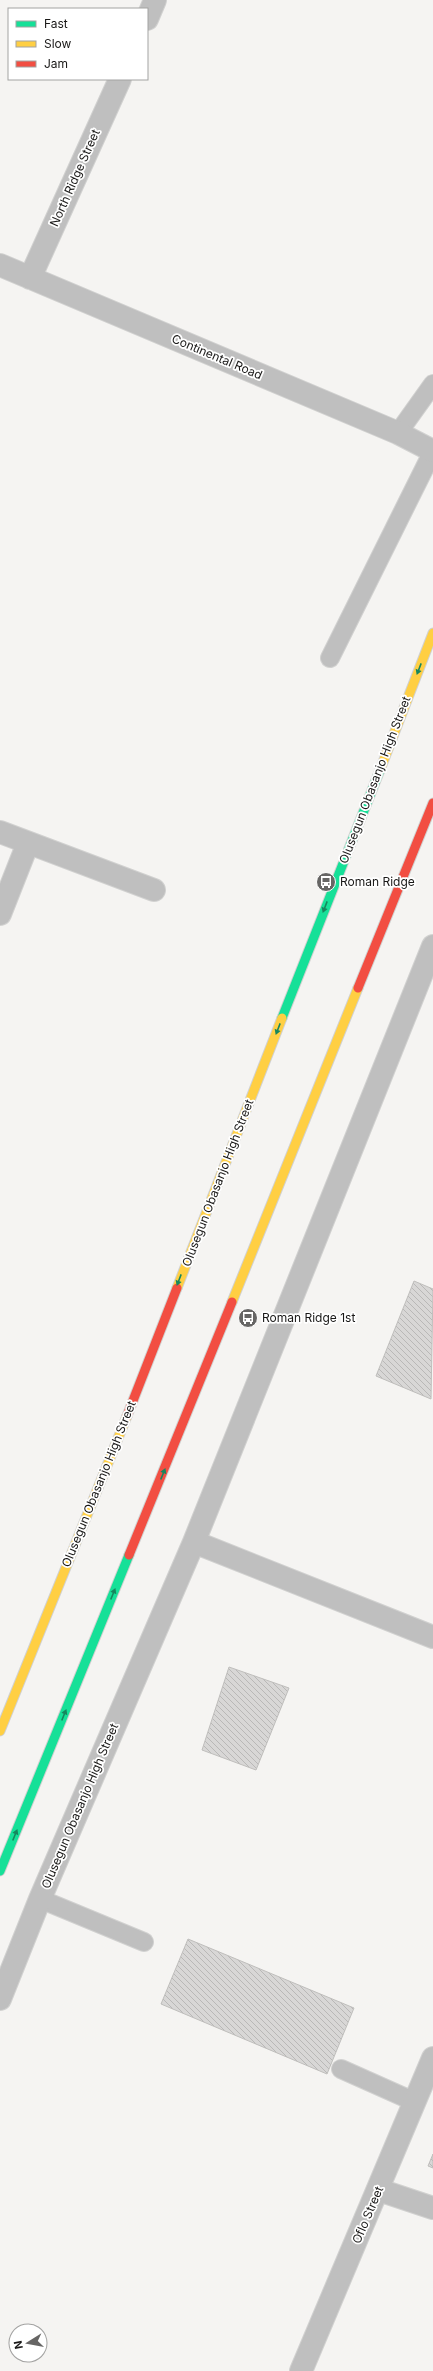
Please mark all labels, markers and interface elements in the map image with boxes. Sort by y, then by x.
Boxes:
legend [8,8,148,80]
text: Fast [44,16,68,31]
text: Slow [44,36,72,51]
text: Jam [44,56,68,71]
street label: North Ridge Street [46,127,103,229]
street label: Continental Road [170,331,265,382]
one-way arrow [415,664,421,676]
street label: Olusegun Obasanjo High Street [336,694,413,866]
bus stop icon: Roman Ridge [315,871,337,893]
place label: Roman Ridge [340,874,415,889]
one-way arrow [322,902,328,914]
one-way arrow [274,1023,280,1035]
street label: Olusegun Obasanjo High Street [179,1097,256,1269]
one-way arrow [176,1274,182,1286]
bus stop icon: Roman Ridge 1st [237,1307,259,1329]
place label: Roman Ridge 1st [262,1310,355,1325]
street label: Olusegun Obasanjo High Street [58,1398,139,1569]
one-way arrow [160,1468,166,1480]
one-way arrow [111,1588,117,1600]
one-way arrow [61,1709,67,1720]
street label: Olusegun Obasanjo High Street [38,1721,121,1891]
one-way arrow [12,1828,18,1840]
street label: Oflo Street [349,2184,386,2246]
north arrow [8,2323,48,2363]
text: N [11,2339,26,2350]

